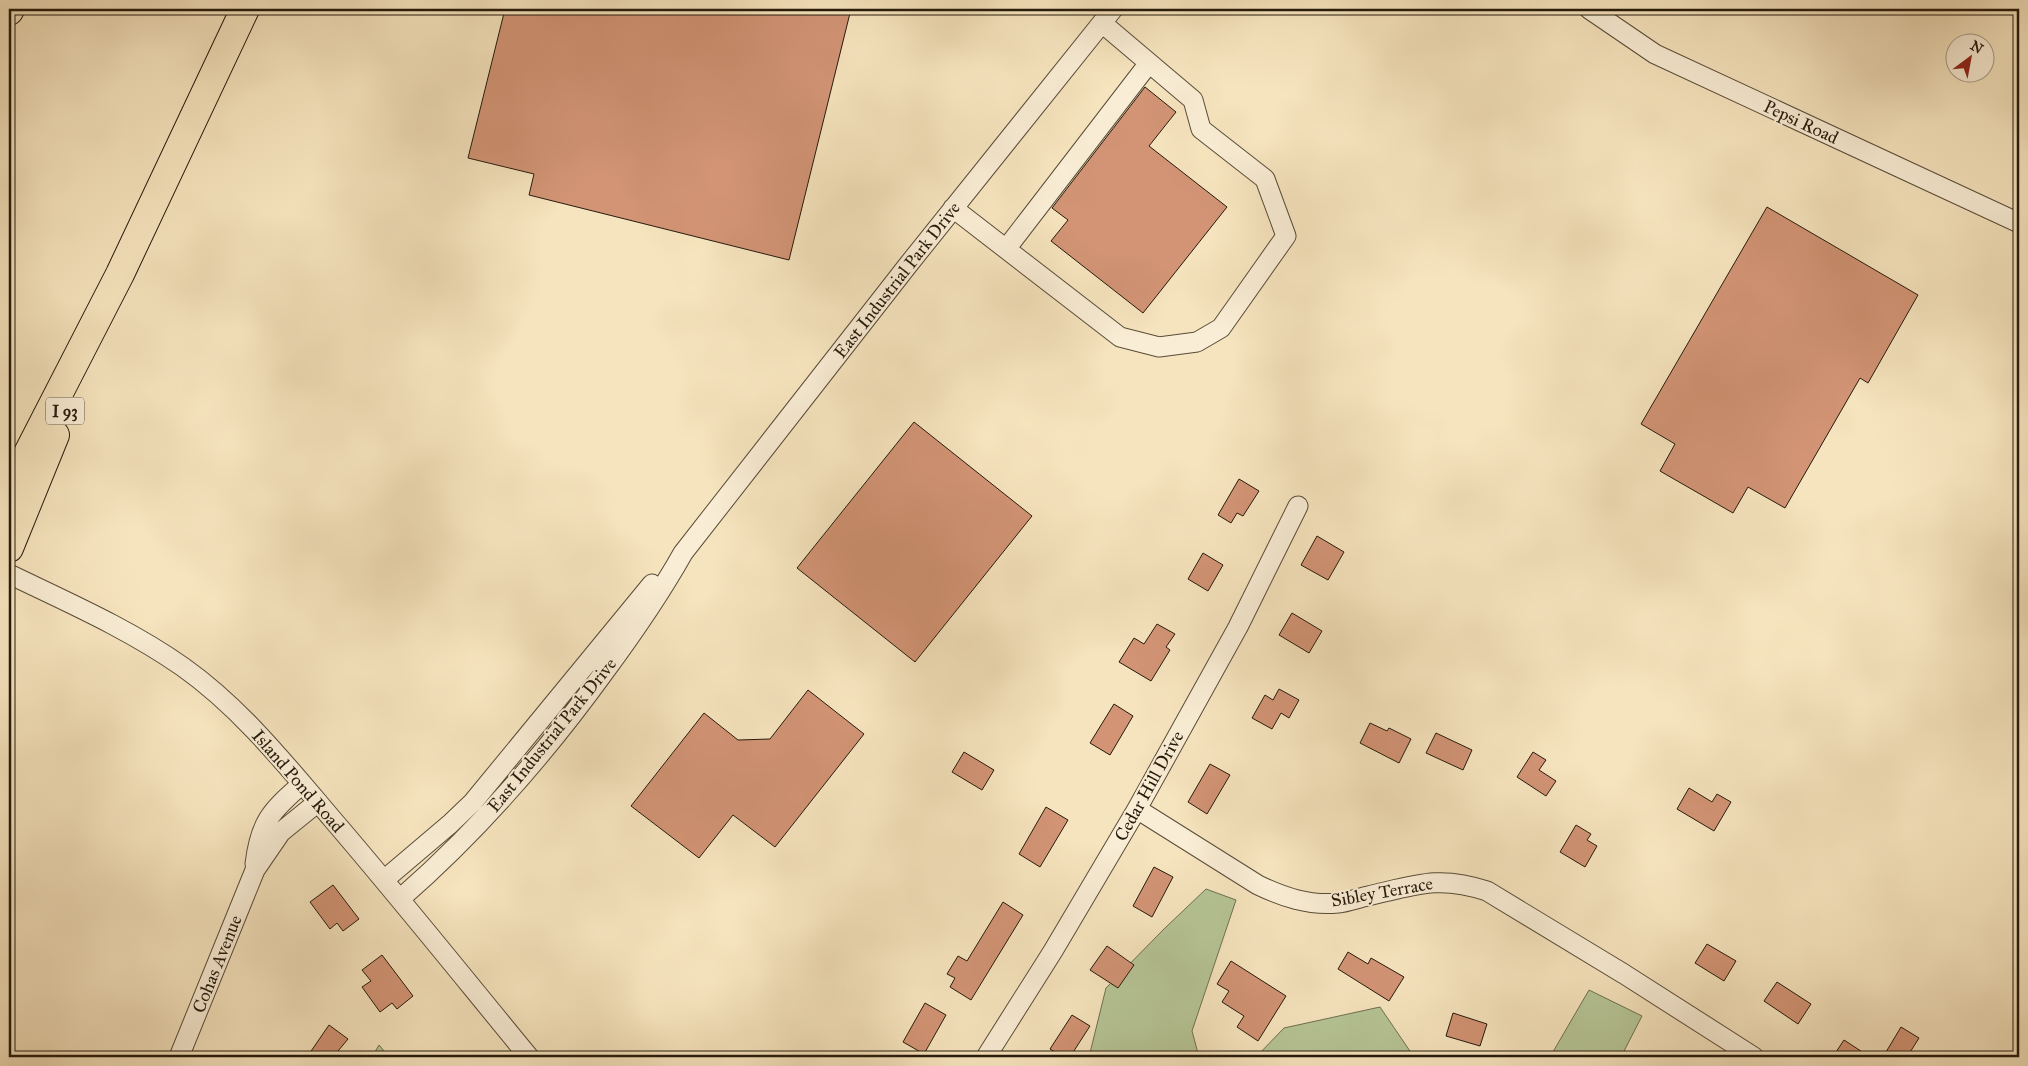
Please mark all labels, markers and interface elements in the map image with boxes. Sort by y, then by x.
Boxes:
north arrow [1946,32,1996,82]
text: N [1967,37,1986,58]
street label: Pepsi Road [1760,95,1842,149]
street label: East Industrial Park Drive [829,197,965,363]
road number: I 93 [46,398,84,424]
street label: East Industrial Park Drive [483,653,621,817]
street label: Island Pond Road [247,725,349,837]
street label: Cedar Hill Drive [1110,727,1188,845]
street label: Sibley Terrace [1329,872,1435,912]
street label: Cohas Avenue [187,912,247,1016]

